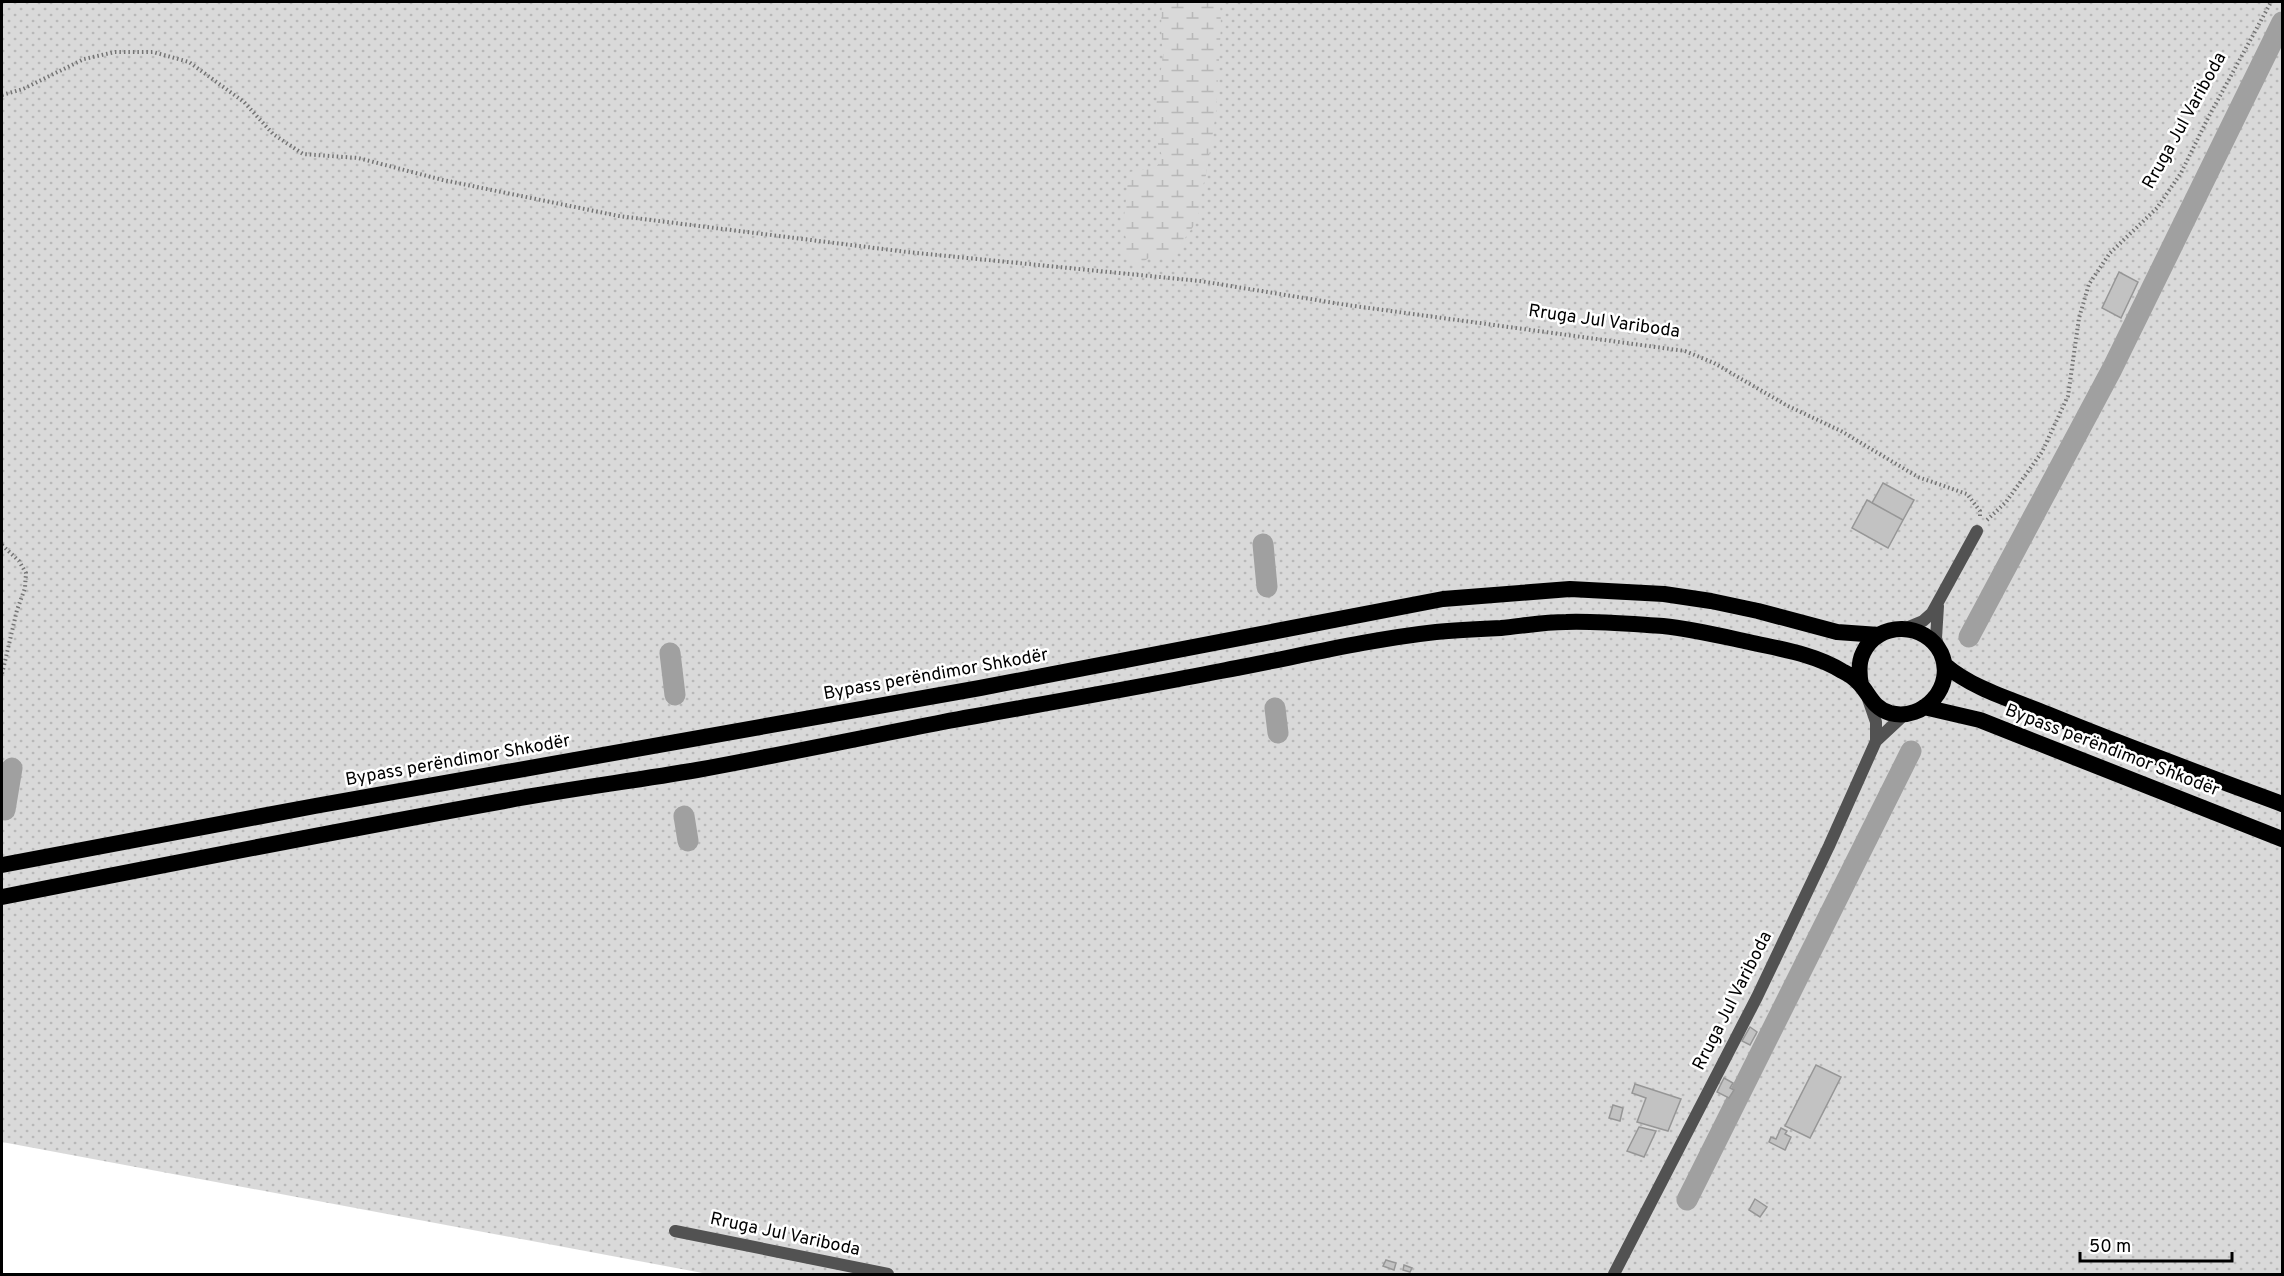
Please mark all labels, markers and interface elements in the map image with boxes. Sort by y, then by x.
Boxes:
street label: Rruga Jul Variboda [2138,49,2232,193]
street label: Rruga Jul Variboda [1527,300,1681,344]
street label: Bypass perëndimor Shkodër [822,644,1050,706]
street label: Bypass perëndimor Shkodër [2002,699,2222,803]
street label: Bypass perëndimor Shkodër [344,730,572,792]
street label: Rruga Jul Variboda [1688,928,1778,1074]
street label: Rruga Jul Variboda [708,1208,862,1262]
scale bar [2080,1225,2232,1263]
text: 50 m [2089,1236,2131,1259]

